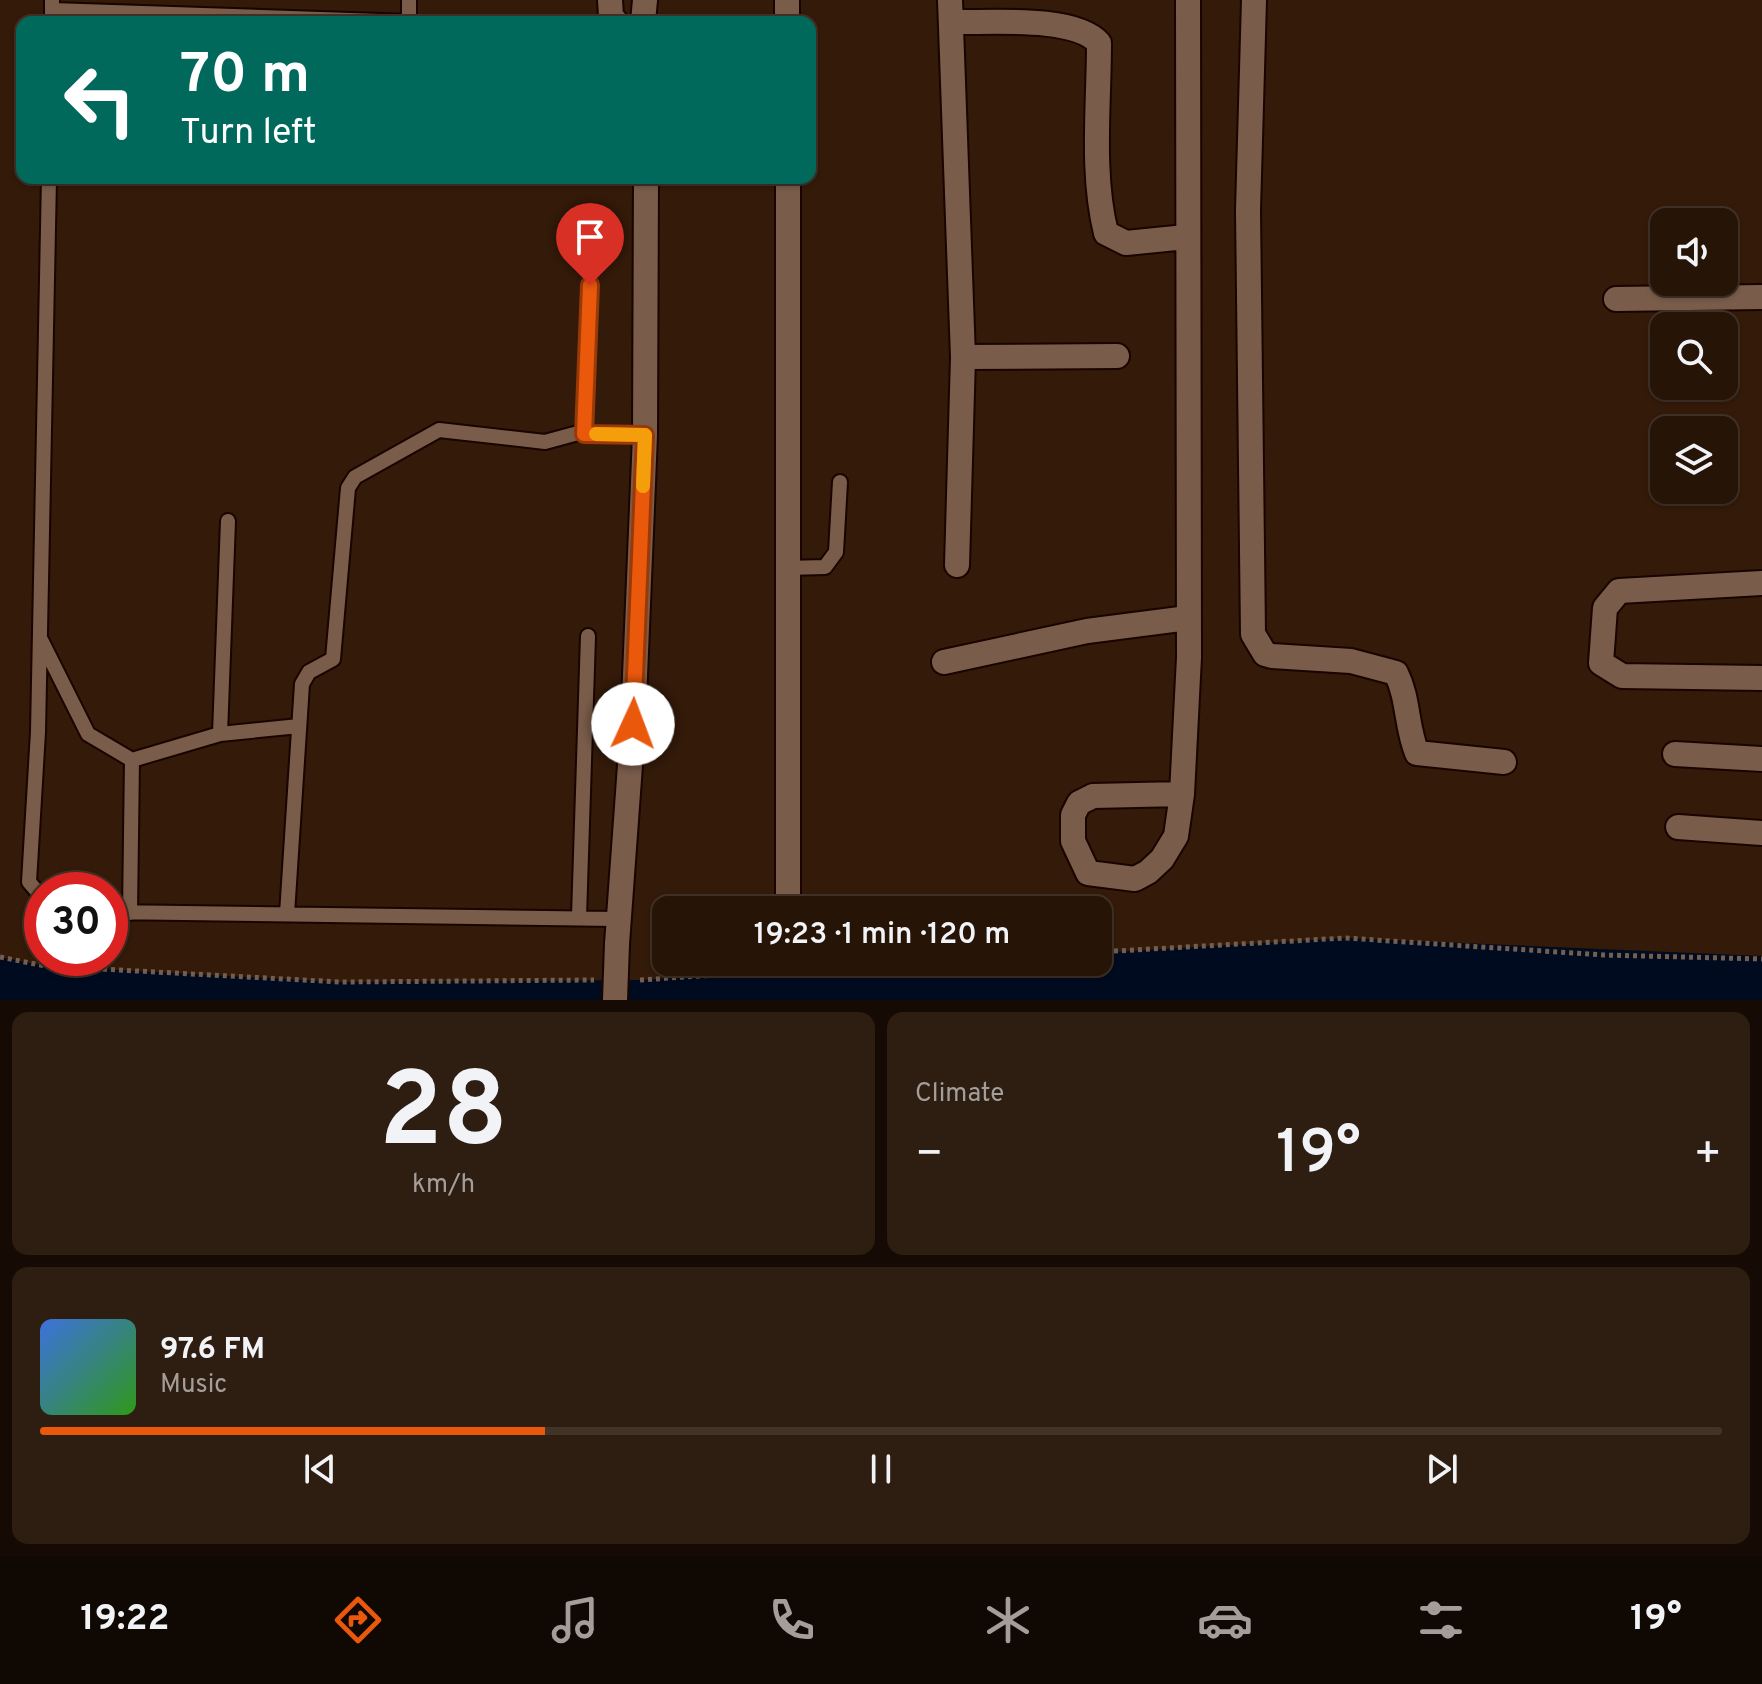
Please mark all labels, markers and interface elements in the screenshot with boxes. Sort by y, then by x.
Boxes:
text: 70 m [180,42,310,112]
icon: left [48,48,152,152]
text: Turn left [180,111,317,157]
pin [556,203,624,285]
map controls [1650,208,1738,504]
button: sound [1650,208,1738,296]
icon: arrive [568,215,612,259]
button: search [1650,312,1738,400]
button: layers [1650,416,1738,504]
position arrow [591,682,675,766]
speed limit sign: 30 [24,872,128,976]
text: 19:23 · 1 min · 120 m [754,917,1010,954]
text: 28 [379,1051,508,1183]
text: Climate [915,1078,1004,1111]
text: 19° [1276,1118,1361,1194]
text: − [915,1128,943,1184]
text: + [1694,1128,1722,1184]
text: km/h [412,1169,475,1202]
text: 97.6 FM [160,1332,265,1369]
text: Music [160,1369,227,1402]
icon: previous [298,1447,342,1491]
icon: pause [859,1447,903,1491]
icon: next [1420,1447,1464,1491]
icon: directions [330,1592,386,1648]
icon: music [547,1592,603,1648]
icon: phone [764,1592,820,1648]
icon: climate [980,1592,1036,1648]
icon: car [1197,1592,1253,1648]
icon: filters [1413,1592,1469,1648]
text: 19:22 [80,1597,170,1643]
text: 19° [1630,1597,1682,1643]

